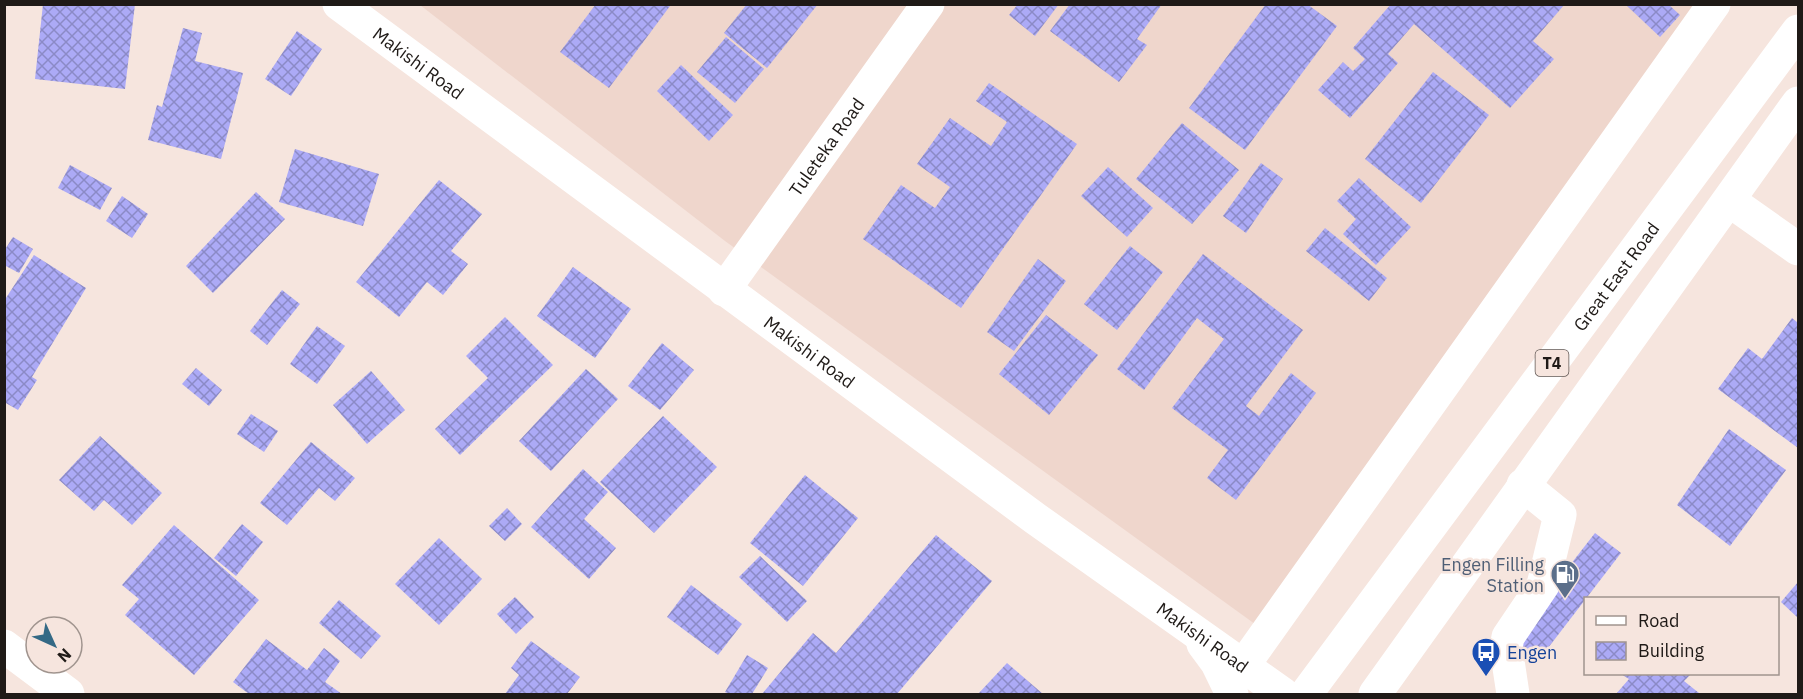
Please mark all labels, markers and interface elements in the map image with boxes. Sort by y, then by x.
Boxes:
street label: Makishi Road [369,22,469,104]
street label: Tuleteka Road [783,93,869,200]
street label: Great East Road [1568,217,1664,335]
street label: Makishi Road [759,310,860,393]
road number: T4 [1536,350,1568,376]
place label: Engen Filling Station [1441,553,1544,597]
fuel station icon: Engen Filling Station [1549,558,1581,600]
street label: Makishi Road [1152,597,1253,678]
legend [1584,597,1779,675]
text: Road [1638,609,1679,632]
north arrow [24,615,84,675]
bus stop icon: Engen [1470,636,1502,678]
text: Building [1638,639,1705,662]
place label: Engen [1507,641,1557,664]
text: N [53,644,76,667]

